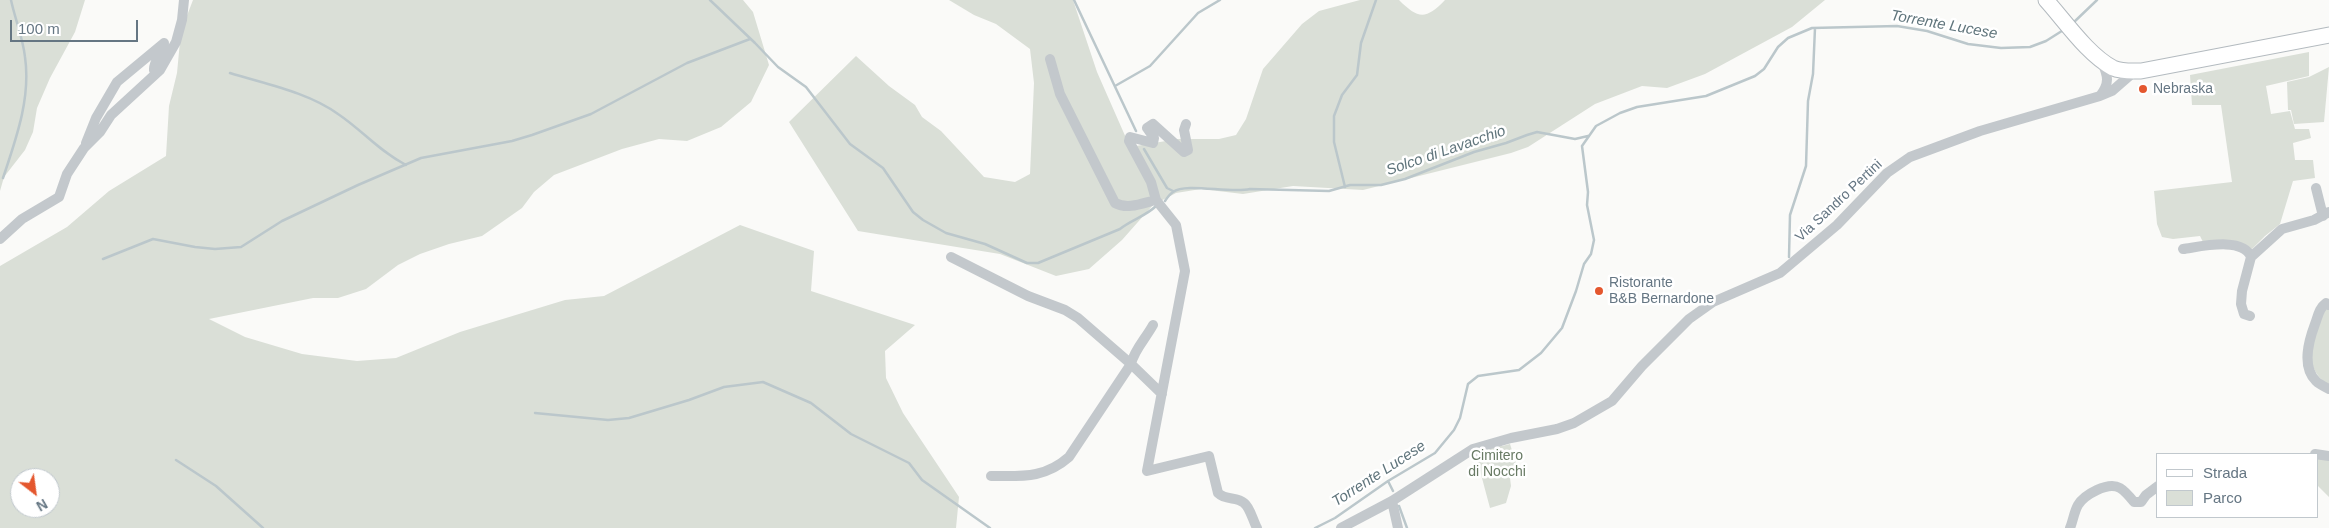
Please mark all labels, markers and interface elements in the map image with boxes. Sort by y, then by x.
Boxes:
water label: Torrente Lucese [1889,7,1999,43]
scale bar [12,10,140,42]
text: 100 m [18,20,60,37]
place label: Nebraska [2153,81,2213,97]
marker: Nebraska [2137,83,2149,95]
water label: Solco di Lavacchio [1384,122,1508,180]
street label: Via Sandro Pertini [1792,156,1886,246]
place label: Ristorante B&B Bernardone [1609,275,1714,308]
marker: Ristorante B&B Bernardone [1593,285,1605,297]
water label: Torrente Lucese [1329,437,1429,511]
park label: Cimitero di Nocchi [1468,448,1526,481]
legend [2156,453,2319,518]
text: Strada [2203,464,2247,481]
north arrow [10,468,60,518]
text: Parco [2203,489,2242,506]
text: N [34,496,50,515]

